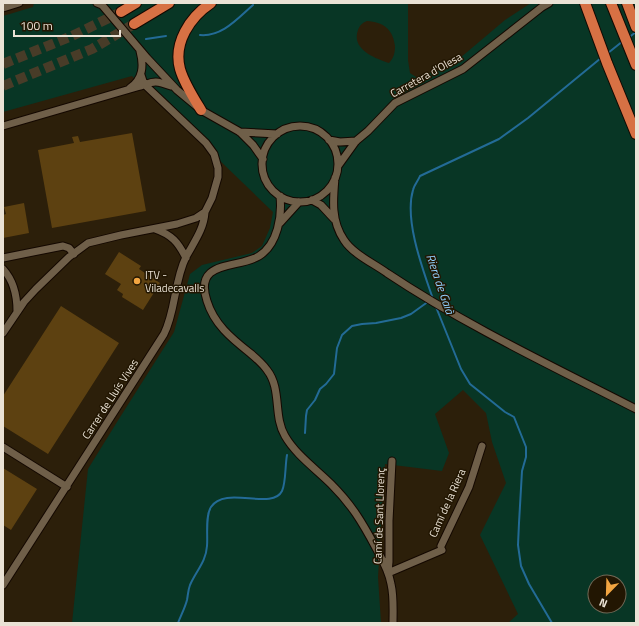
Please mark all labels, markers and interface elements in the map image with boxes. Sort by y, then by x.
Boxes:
scale bar [14,12,120,38]
text: 100 m [20,16,53,35]
street label: Carretera d'Olesa [387,48,465,101]
water label: Riera de Gaià [421,251,460,317]
place label: ITV - Viladecavalls [145,267,204,296]
marker: ITV - Viladecavalls [132,276,142,286]
street label: Carrer de Lluís Vives [78,356,142,442]
street label: Camí de la Riera [425,466,470,540]
street label: Camí de Sant Llorenç [369,467,389,565]
north arrow [587,574,627,614]
text: N [596,594,610,612]

